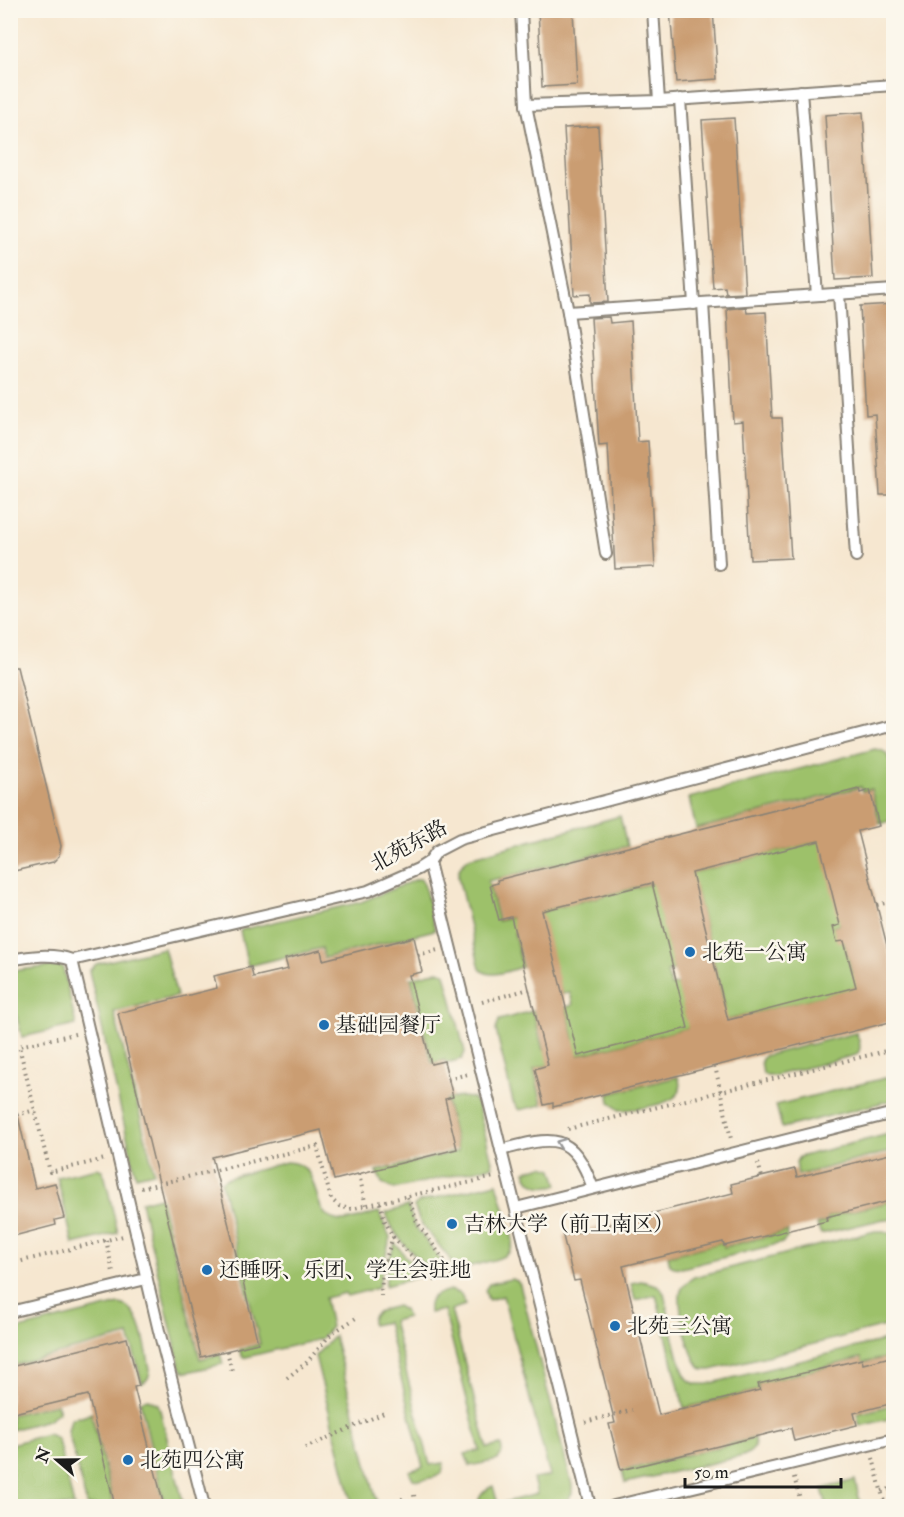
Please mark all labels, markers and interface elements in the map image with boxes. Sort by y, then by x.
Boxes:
street label: 北苑东路 [366,814,452,878]
place label: 北苑一公寓 [702,939,807,966]
marker: 北苑一公寓 [683,945,697,959]
place label: 基础园餐厅 [336,1012,441,1039]
marker: 基础园餐厅 [317,1018,331,1032]
one-way arrow [556,1138,566,1151]
place label: 吉林大学（前卫南区） [464,1211,674,1238]
marker: 吉林大学（前卫南区） [445,1217,459,1231]
place label: 还睡呀、乐团、学生会驻地 [219,1257,471,1284]
marker: 还睡呀、乐团、学生会驻地 [200,1263,214,1277]
place label: 北苑三公寓 [627,1313,732,1340]
marker: 北苑三公寓 [608,1319,622,1333]
north arrow [27,1430,87,1490]
text: N [32,1444,56,1466]
place label: 北苑四公寓 [140,1447,245,1474]
scale bar [685,1451,841,1489]
marker: 北苑四公寓 [121,1453,135,1467]
text: 50 m [694,1461,729,1484]

